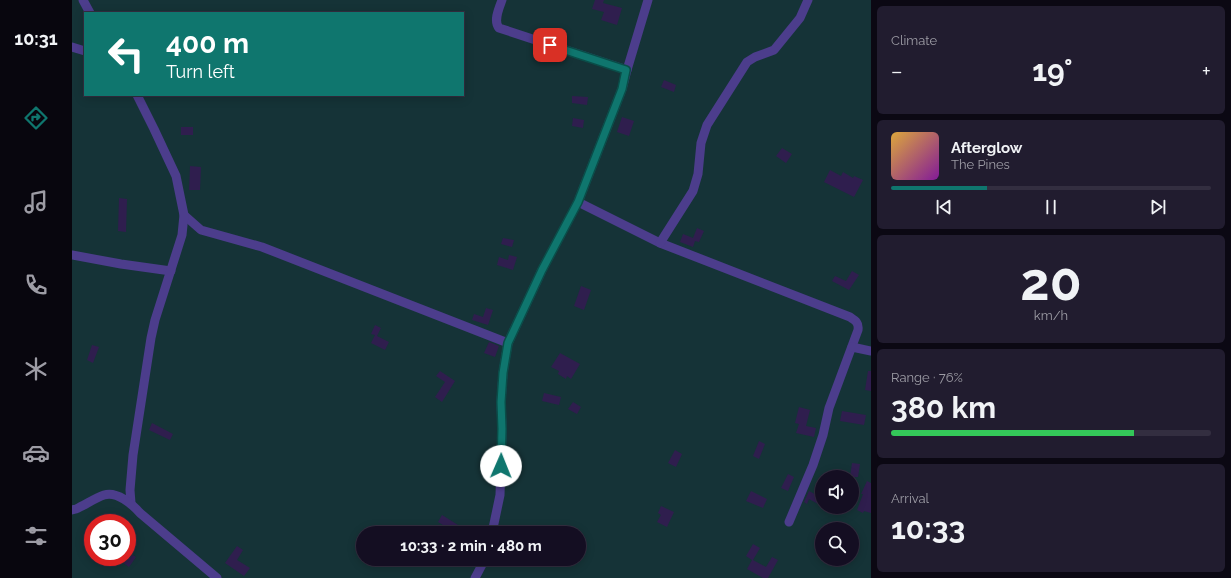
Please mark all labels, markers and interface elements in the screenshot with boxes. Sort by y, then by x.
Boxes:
text: 400 m [166,27,249,60]
text: 10:31 [14,28,58,49]
icon: left [100,28,152,80]
pin [533,28,567,62]
text: Climate [891,33,937,48]
icon: arrive [539,34,561,56]
text: 19° [1032,53,1072,88]
text: − [891,58,903,84]
text: + [1202,58,1211,84]
text: Turn left [166,61,235,82]
icon: directions [22,104,50,132]
text: Afterglow [951,139,1022,157]
text: The Pines [951,157,1010,172]
icon: music [22,188,50,216]
icon: previous [933,196,955,218]
icon: pause [1040,196,1062,218]
icon: next [1147,196,1169,218]
text: 20 [1020,251,1082,312]
icon: phone [22,271,50,299]
text: km/h [1034,308,1068,323]
icon: climate [22,355,50,383]
text: Range · 76% [891,370,963,385]
text: 380 km [891,390,996,425]
icon: car [22,439,50,467]
position arrow [480,445,522,487]
map controls [815,470,859,566]
button: sound [815,470,859,514]
text: Arrival [891,491,929,506]
text: 10:33 [891,511,965,546]
speed limit sign: 30 [84,514,136,566]
icon: filters [22,522,50,550]
button: search [815,522,859,566]
text: 10:33 · 2 min · 480 m [400,537,542,555]

